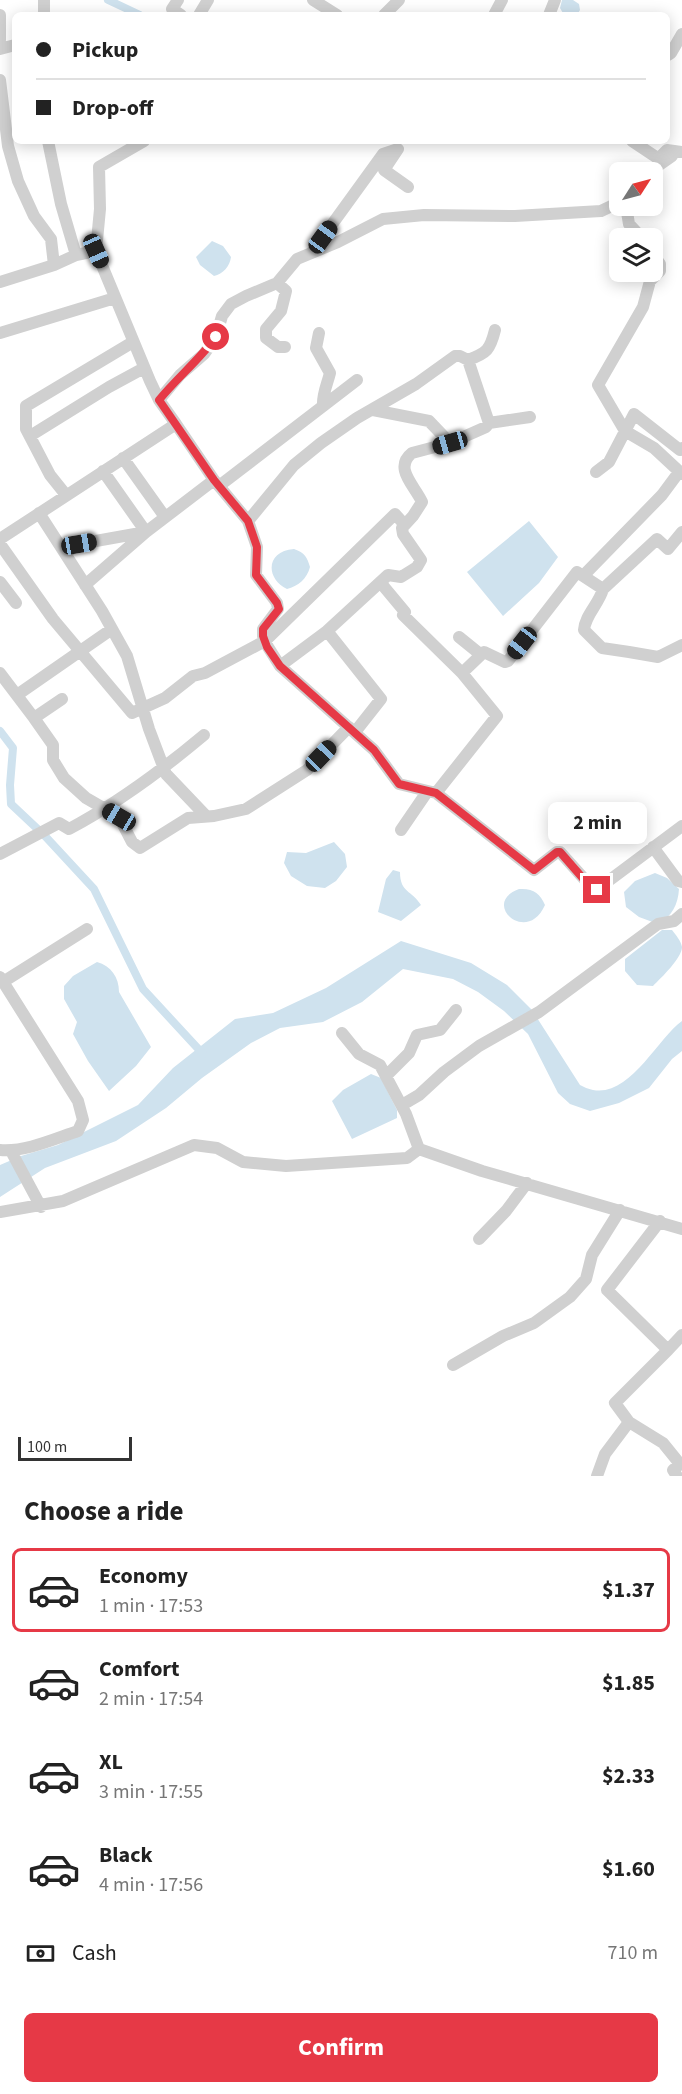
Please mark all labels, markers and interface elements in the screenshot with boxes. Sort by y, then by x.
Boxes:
text: Pickup [72,34,138,66]
text: Drop-off [72,92,153,124]
north arrow [609,162,663,216]
map controls [609,162,663,282]
car [305,217,341,257]
button: layers [609,228,663,282]
car [80,231,112,271]
route start [202,323,229,350]
car [430,429,470,457]
car [60,532,98,556]
car [504,623,540,663]
car [302,737,340,775]
car [99,800,139,834]
callout: 2 min [548,803,646,845]
text: 2 min [573,809,622,837]
route end [583,876,610,903]
scale bar [18,1434,132,1462]
text: 100 m [27,1436,67,1458]
text: Choose a ride [24,1492,184,1531]
text: Economy [99,1560,188,1592]
icon: car [27,1563,81,1617]
text: $1.37 [602,1574,655,1606]
text: 1 min · 17:53 [99,1592,203,1620]
text: Comfort [99,1653,180,1685]
icon: car [27,1656,81,1710]
text: $1.85 [602,1667,655,1699]
text: 2 min · 17:54 [99,1685,203,1713]
text: XL [99,1746,123,1778]
icon: car [27,1749,81,1803]
text: $2.33 [602,1760,655,1792]
text: 3 min · 17:55 [99,1778,203,1806]
text: Black [99,1839,153,1871]
icon: car [27,1842,81,1896]
text: $1.60 [602,1853,655,1885]
text: 4 min · 17:56 [99,1871,203,1899]
icon: cash [24,1937,57,1970]
text: Cash [72,1937,117,1969]
text: 710 m [608,1939,658,1967]
button: Confirm [24,2013,658,2082]

